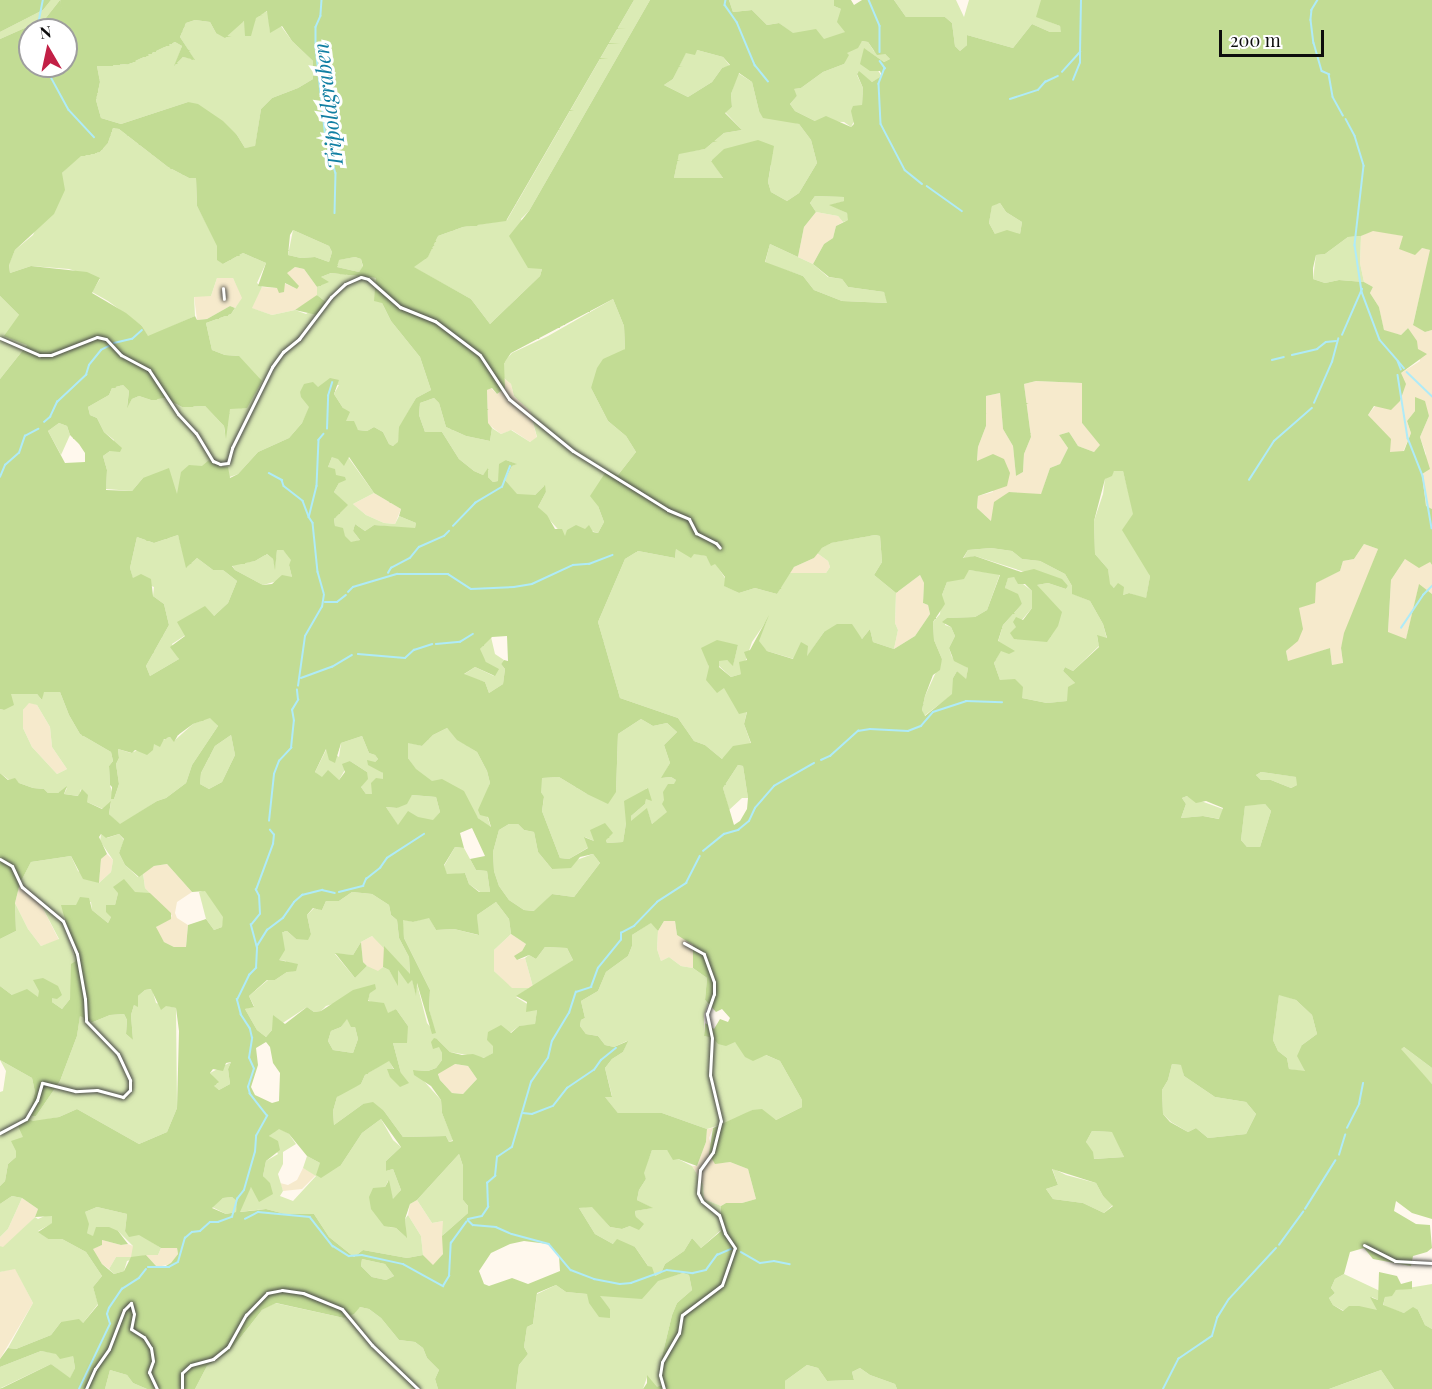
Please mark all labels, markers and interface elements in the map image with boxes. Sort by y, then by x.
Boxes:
north arrow [18,18,78,78]
scale bar [1222,18,1327,56]
text: N [38,20,53,43]
text: 200 m [1230,28,1281,52]
water label: Tripoldgraben [307,42,347,170]

